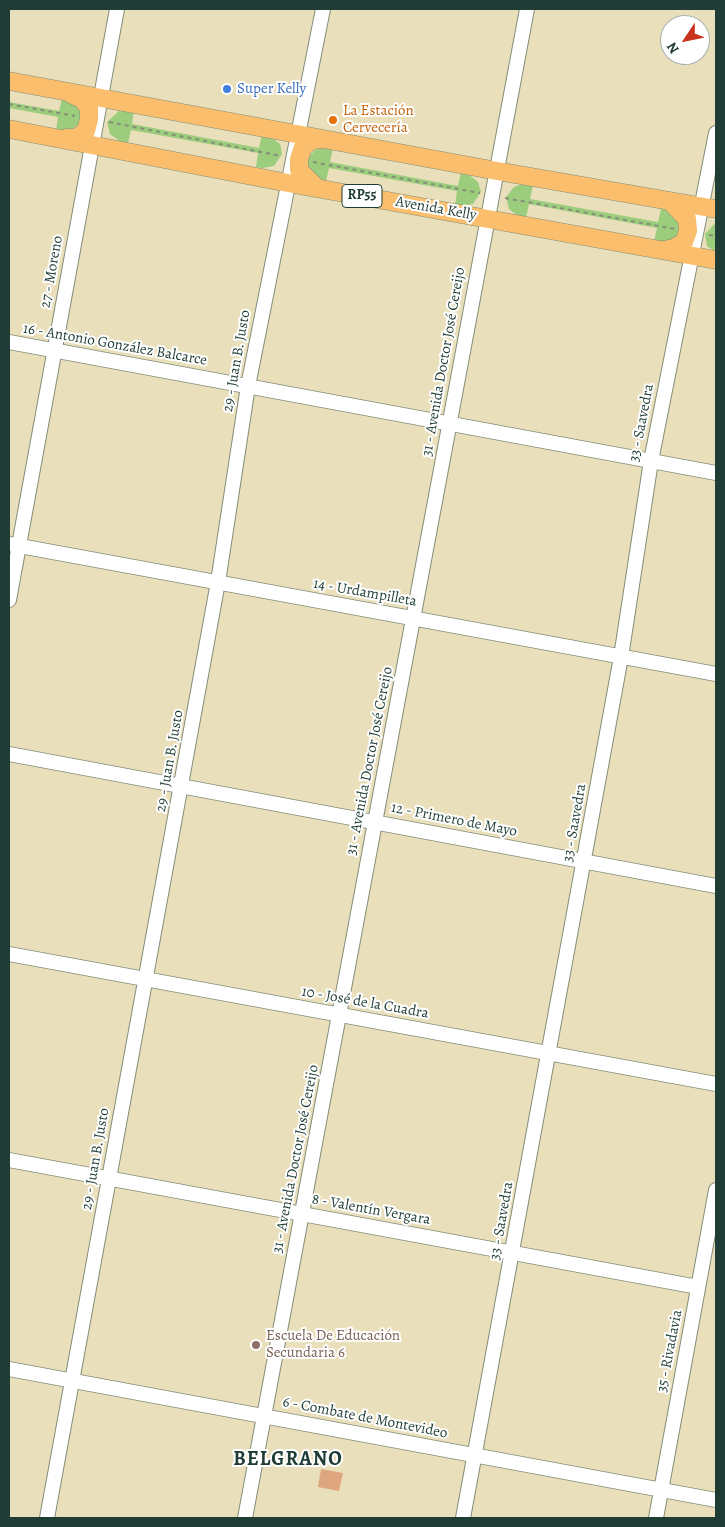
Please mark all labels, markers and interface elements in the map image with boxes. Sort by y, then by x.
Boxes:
north arrow [660,15,710,65]
text: N [662,39,684,58]
place label: Super Kelly [237,80,306,98]
marker: Super Kelly [221,83,233,95]
place label: La Estación Cervecería [343,102,414,137]
marker: La Estación Cervecería [327,114,339,126]
road number: RP55 [342,185,382,208]
street label: Avenida Kelly [394,193,478,225]
street label: 27 - Moreno [37,235,67,309]
street label: 31 - Avenida Doctor José Cereijo [418,266,470,458]
street label: 29 - Juan B. Justo [219,309,255,413]
street label: 16 - Antonio González Balcarce [22,320,208,370]
street label: 33 - Saavedra [626,382,658,464]
street label: 14 - Urdampilleta [312,575,418,611]
street label: 31 - Avenida Doctor José Cereijo [343,665,397,857]
street label: 29 - Juan B. Justo [152,709,188,813]
street label: 33 - Saavedra [559,782,591,864]
street label: 12 - Primero de Mayo [389,799,519,841]
street label: 10 - José de la Cuadra [300,983,430,1023]
street label: 31 - Avenida Doctor José Cereijo [269,1063,323,1255]
street label: 29 - Juan B. Justo [78,1107,114,1211]
street label: 33 - Saavedra [486,1180,518,1262]
street label: 8 - Valentín Vergara [310,1191,432,1229]
street label: 35 - Rivadavia [653,1308,687,1394]
place label: Escuela De Educación Secundaria 6 [266,1327,400,1362]
marker: Escuela De Educación Secundaria 6 [250,1339,262,1351]
street label: 6 - Combate de Montevideo [281,1393,449,1443]
district label: BELGRANO [232,1448,344,1472]

